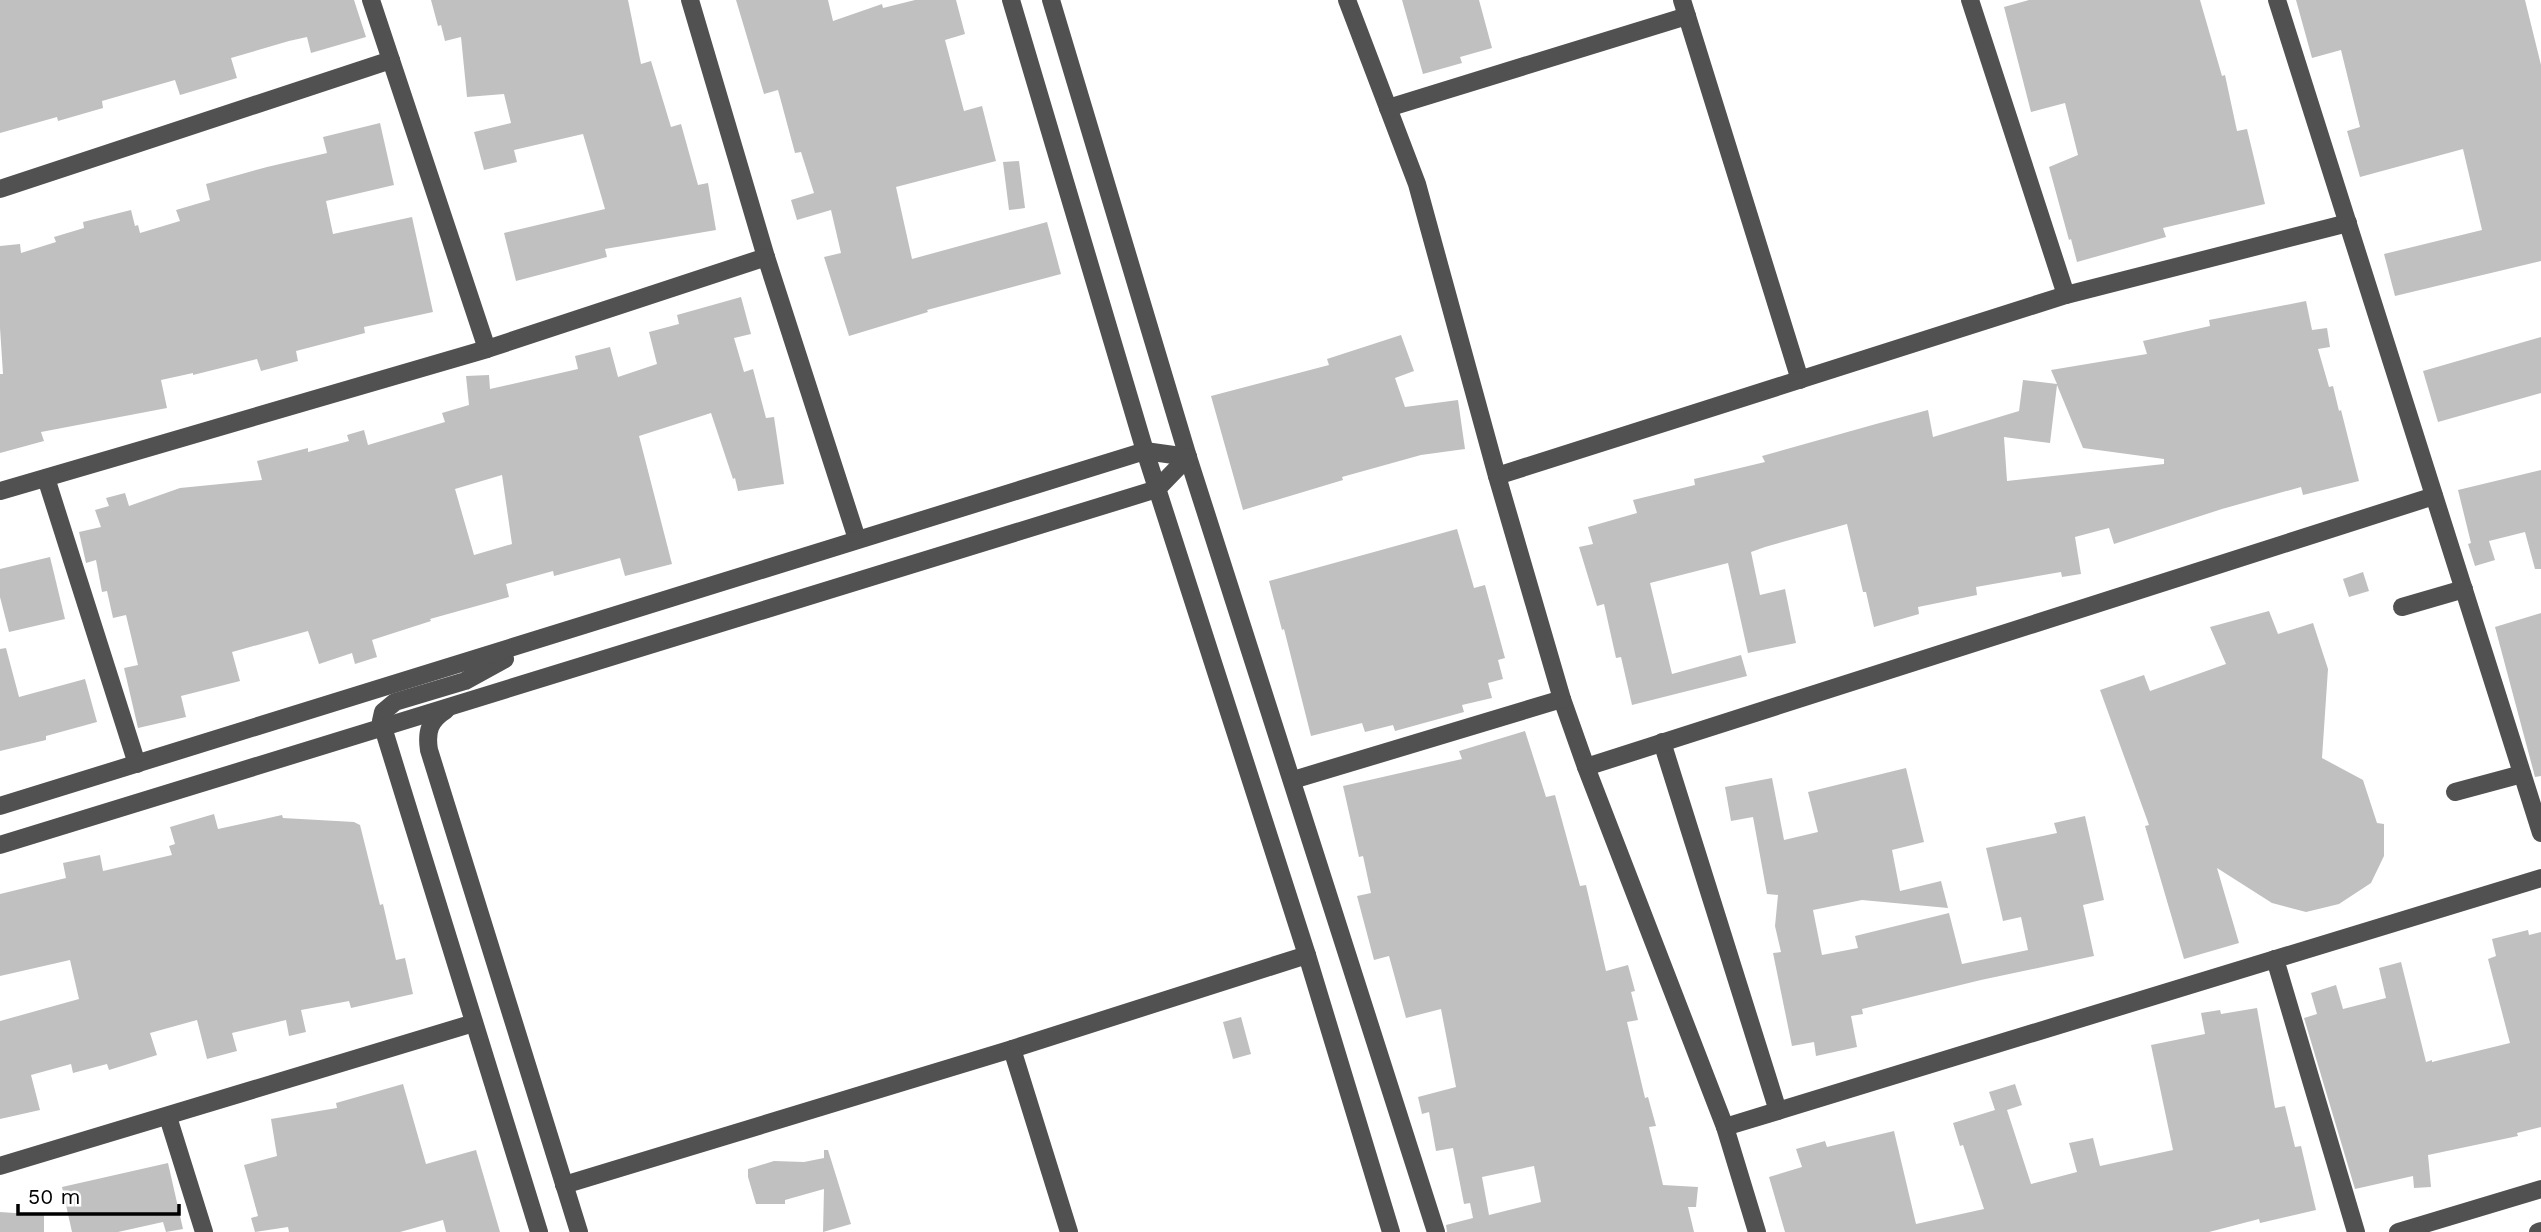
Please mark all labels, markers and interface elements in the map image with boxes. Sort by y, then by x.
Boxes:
scale bar [18,1172,178,1216]
text: 50 m [28,1184,80,1209]

